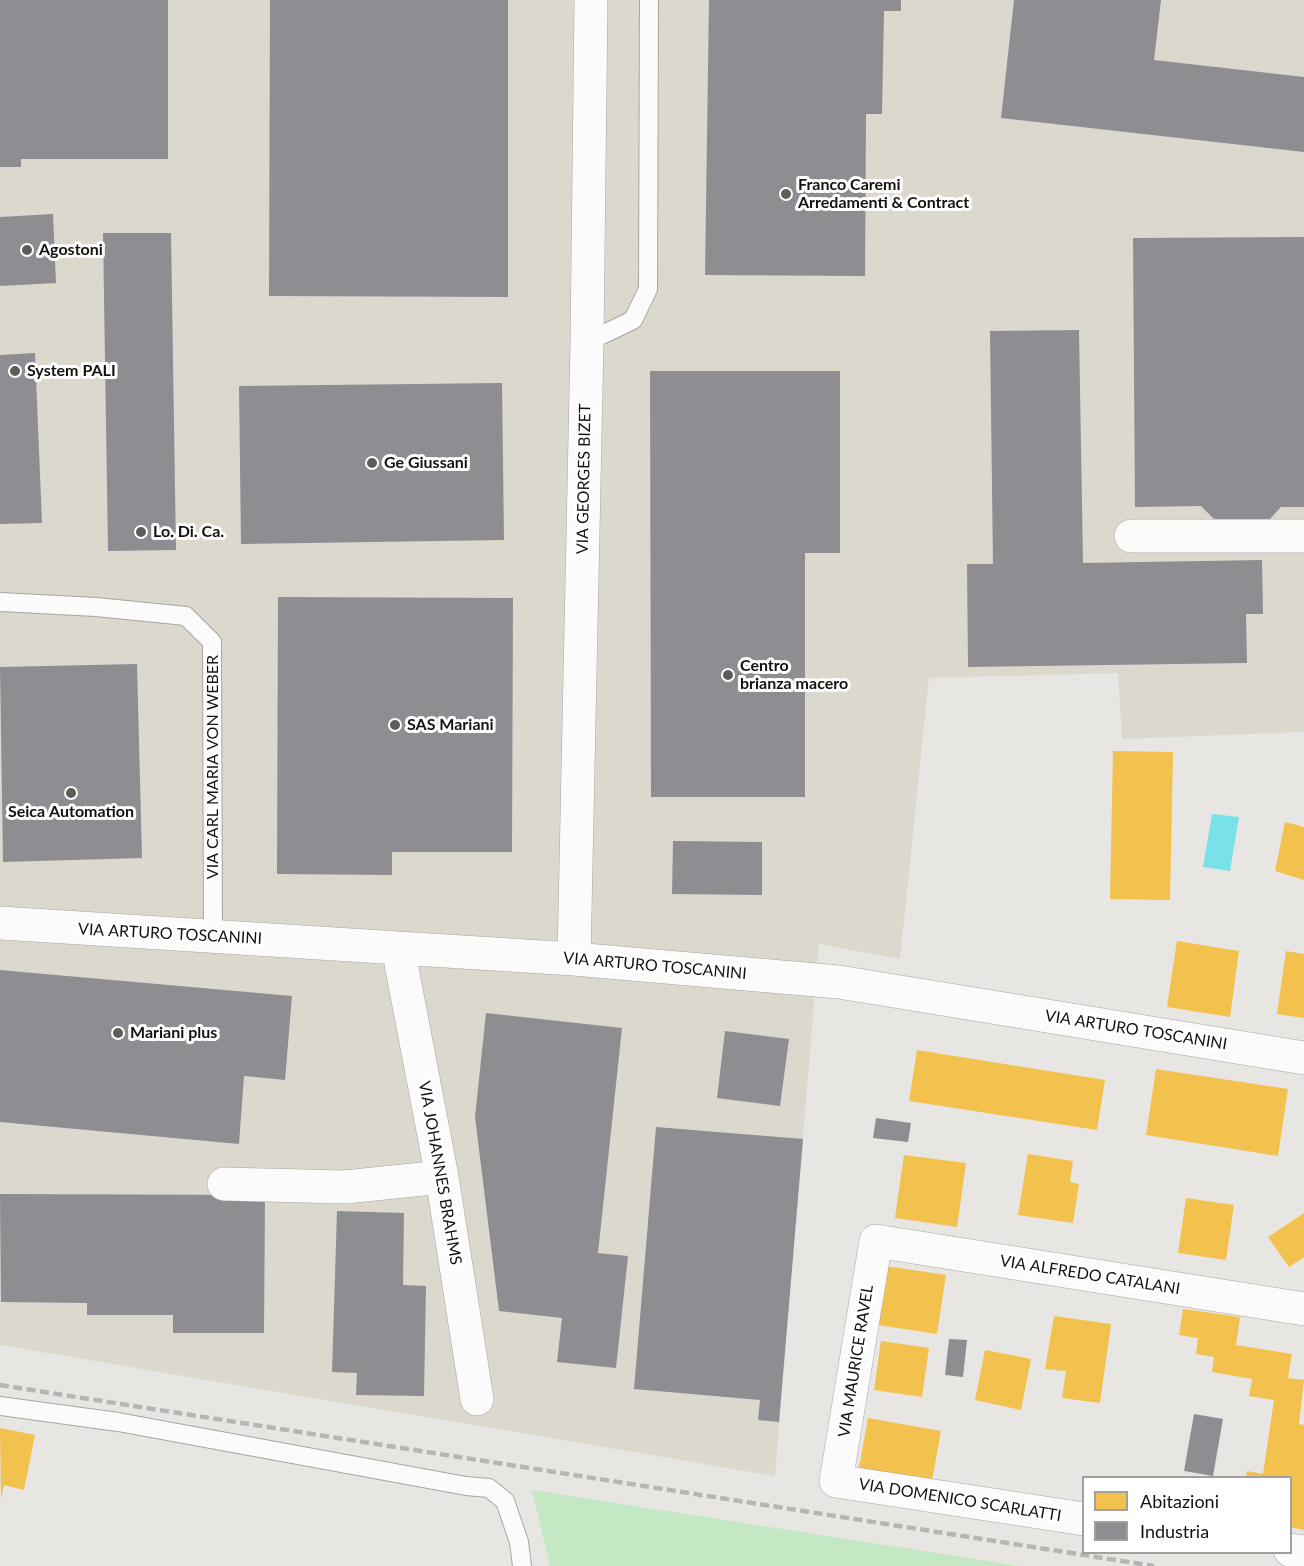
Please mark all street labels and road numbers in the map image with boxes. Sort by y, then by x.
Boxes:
street label: VIA GEORGES BIZET [573,404,595,554]
street label: VIA CARL MARIA VON WEBER [203,655,223,879]
street label: VIA ARTURO TOSCANINI [78,920,262,948]
street label: VIA ARTURO TOSCANINI [562,948,748,984]
street label: VIA ARTURO TOSCANINI [1044,1006,1228,1054]
street label: VIA JOHANNES BRAHMS [414,1080,466,1266]
street label: VIA ALFREDO CATALANI [999,1251,1181,1299]
street label: VIA MAURICE RAVEL [834,1283,878,1439]
street label: VIA DOMENICO SCARLATTI [857,1474,1063,1526]

